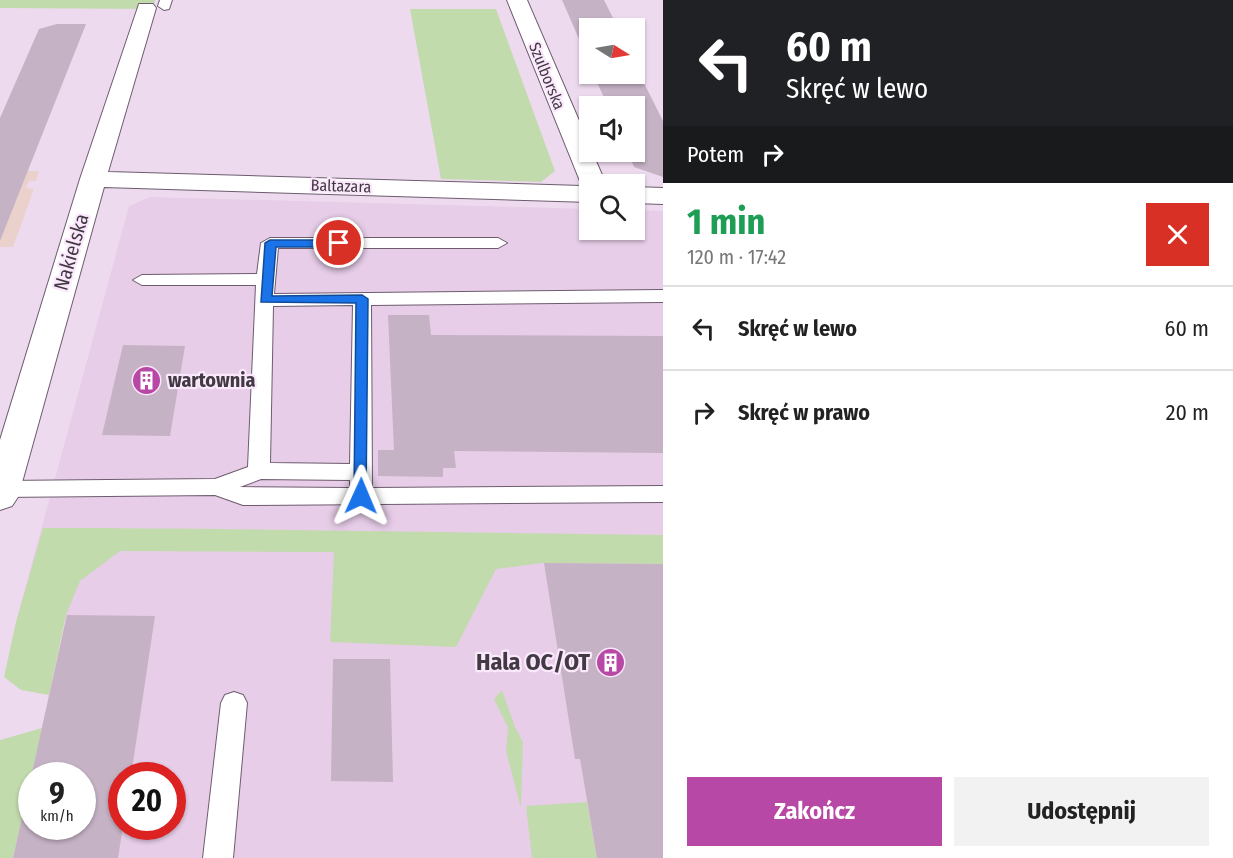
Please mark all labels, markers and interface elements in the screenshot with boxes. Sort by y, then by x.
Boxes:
north arrow [579,18,645,84]
map controls [579,18,645,240]
text: 60 m [786,22,872,72]
icon: left [687,24,765,102]
street label: Szulborska [525,40,569,112]
text: Skręć w lewo [786,73,928,105]
button: sound [579,96,645,162]
icon: right [756,138,789,171]
text: Potem [687,141,744,168]
button: search [579,174,645,240]
street label: Baltazara [310,175,372,197]
text: 1 min [687,200,765,244]
button: close [1146,203,1209,266]
street label: Nakielska [49,211,93,293]
pin [313,217,364,268]
icon: arrive [322,226,355,259]
text: 120 m · 17:42 [687,245,786,269]
icon: left [687,312,720,345]
text: Skręć w lewo [738,315,857,342]
text: 60 m [1165,315,1209,342]
building icon: wartownia [131,364,163,396]
place label: wartownia [168,368,255,392]
icon: right [687,396,720,429]
text: Skręć w prawo [738,399,870,426]
text: 20 m [1166,399,1209,426]
position arrow [329,464,393,528]
building icon: Hala OC/OT [595,646,627,678]
place label: Hala OC/OT [476,648,590,676]
speed limit sign: 20 [108,762,186,840]
text: 9 [49,776,65,812]
button: Zakończ [687,777,942,846]
button: Udostępnij [954,777,1209,846]
text: km/h [40,807,74,825]

